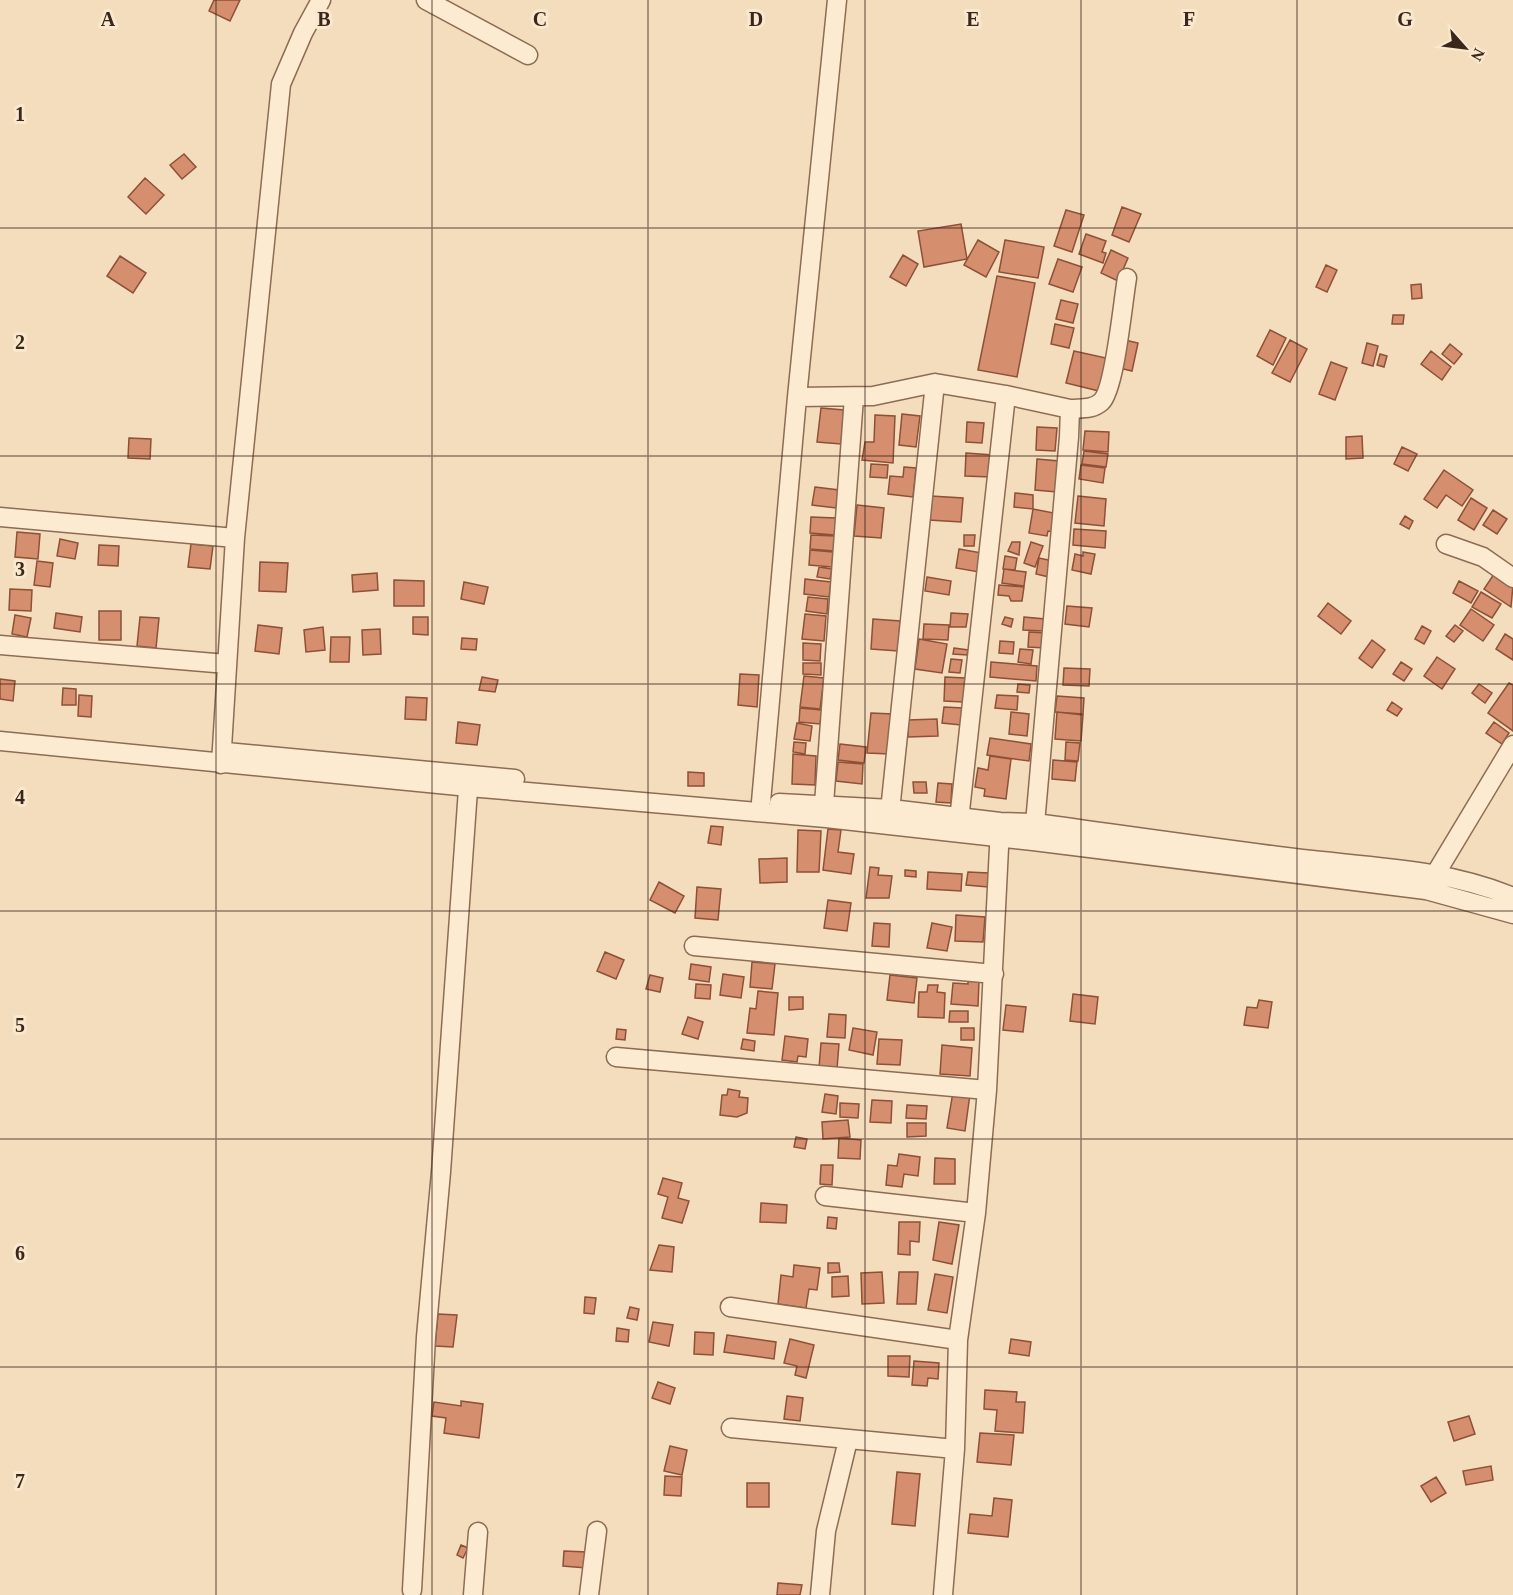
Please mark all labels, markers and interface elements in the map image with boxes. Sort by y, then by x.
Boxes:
text: A [101,8,116,30]
text: B [317,8,331,30]
text: C [533,8,547,30]
text: D [749,8,763,30]
text: E [966,8,980,30]
text: F [1183,8,1195,30]
text: G [1397,8,1413,30]
north arrow [1435,18,1495,78]
text: N [1467,46,1488,64]
text: 1 [15,103,25,125]
text: 2 [15,331,25,353]
text: 3 [15,558,25,580]
text: 4 [15,786,25,808]
text: 5 [15,1014,25,1036]
text: 6 [15,1242,25,1264]
text: 7 [15,1470,25,1492]

